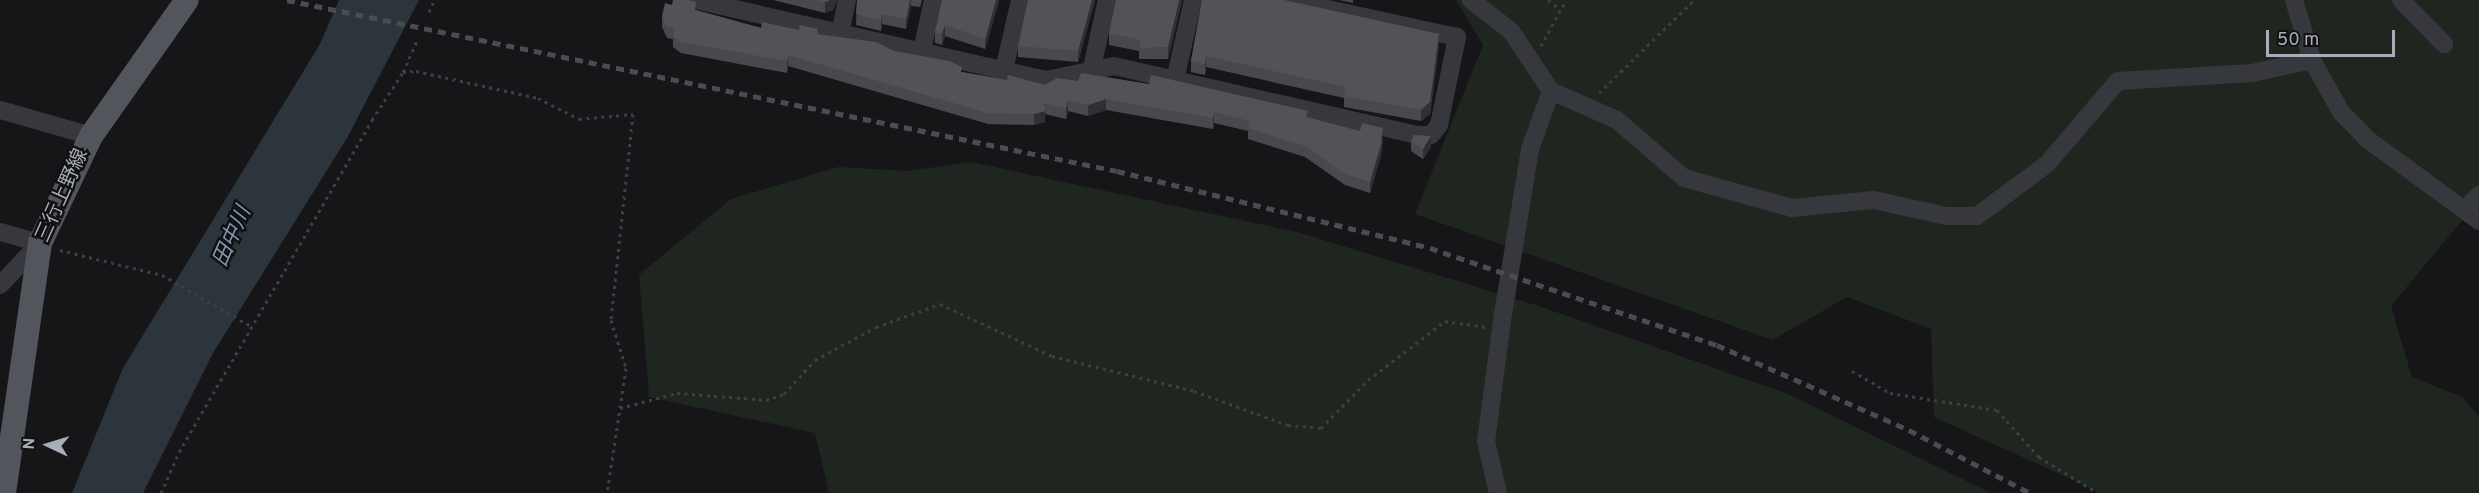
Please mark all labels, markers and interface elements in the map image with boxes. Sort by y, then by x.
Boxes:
scale bar [2269,18,2398,56]
text: 50 m [2277,29,2319,52]
street label: 三行上野線 [32,145,94,247]
water label: 田中川 [209,203,257,271]
north arrow [18,415,78,475]
text: N [20,437,40,450]

